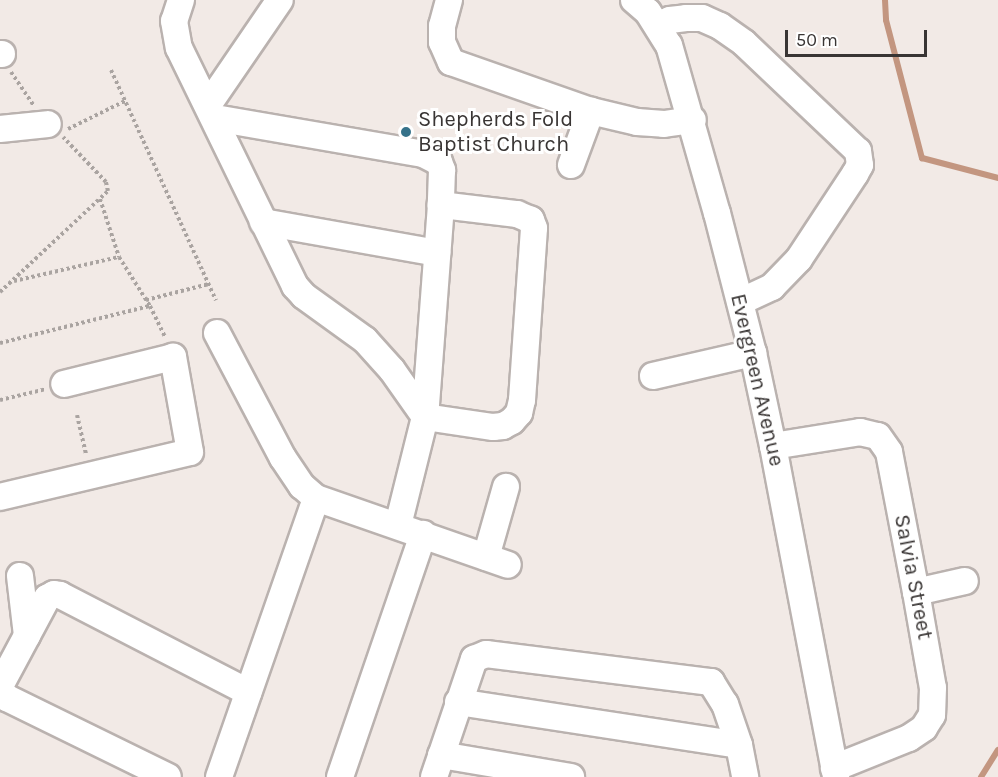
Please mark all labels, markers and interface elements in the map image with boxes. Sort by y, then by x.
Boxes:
scale bar [788,18,930,56]
text: 50 m [796,29,838,51]
place label: Shepherds Fold Baptist Church [418,106,573,158]
marker: Shepherds Fold Baptist Church [399,125,413,139]
street label: Evergreen Avenue [724,291,790,469]
street label: Salvia Street [888,512,938,642]

